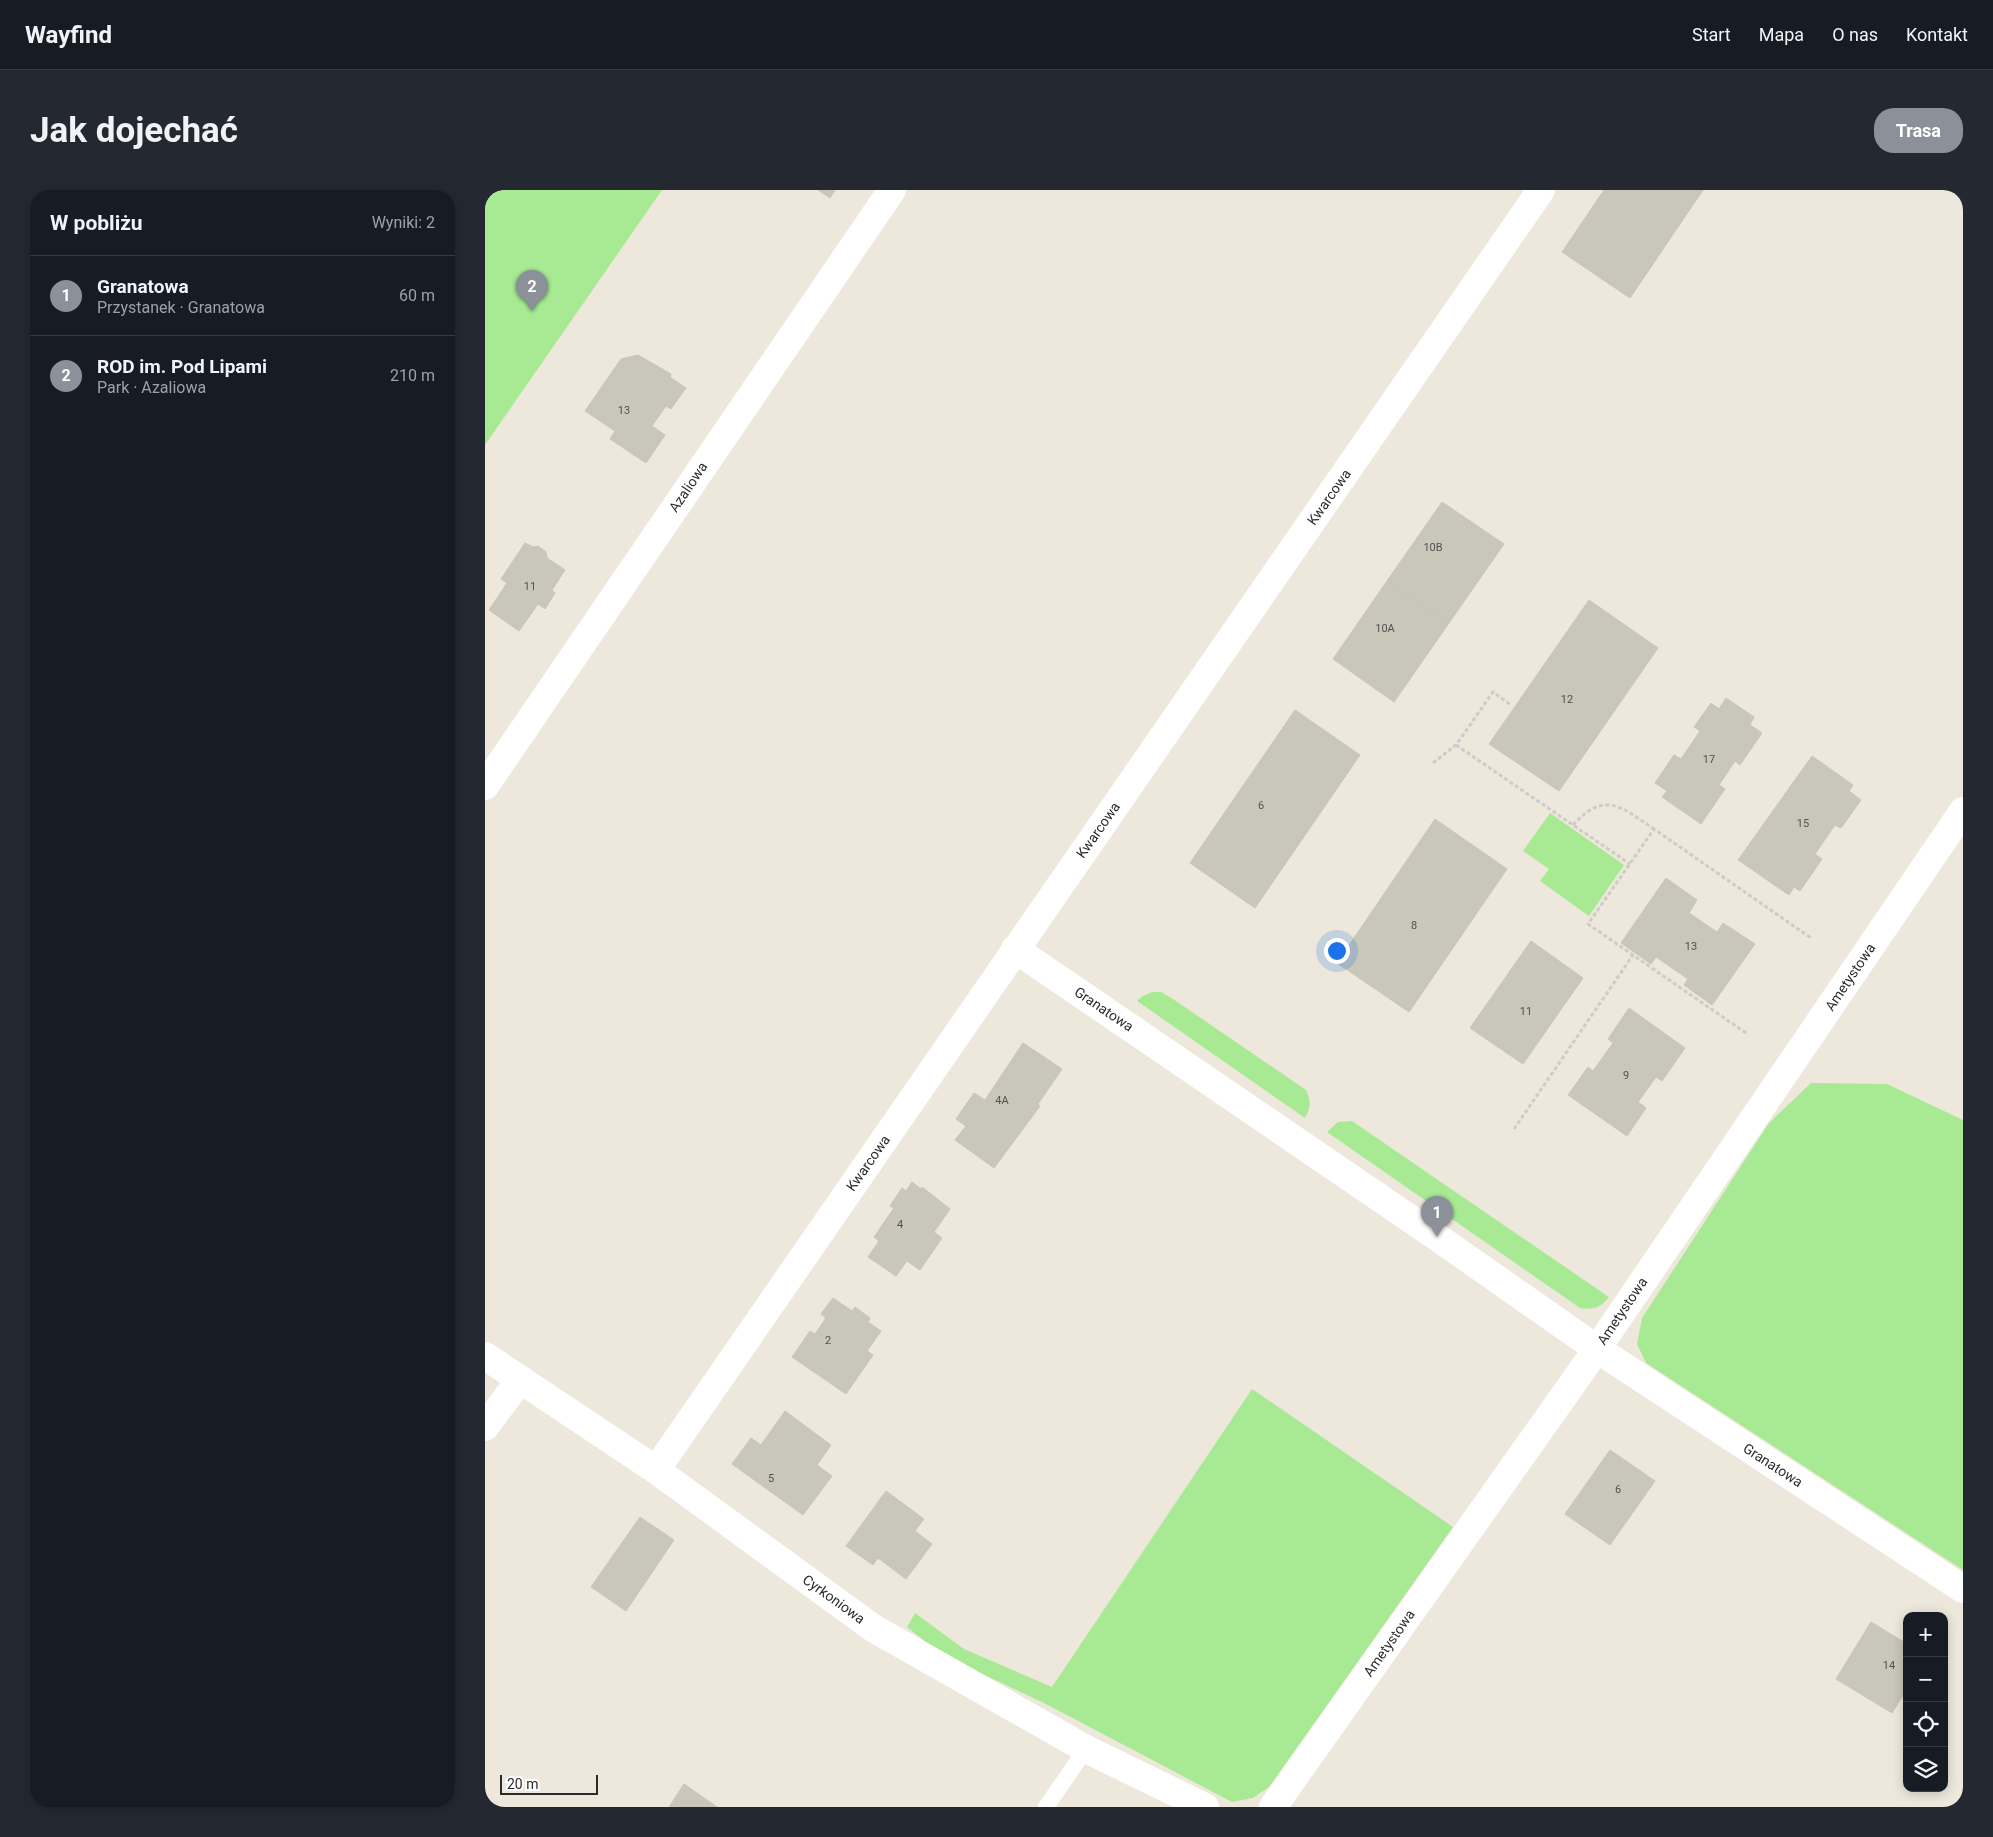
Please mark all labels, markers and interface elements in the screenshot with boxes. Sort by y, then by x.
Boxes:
text: Wayfind [25,21,112,49]
text: Start [1692,24,1731,45]
text: Mapa [1759,24,1804,45]
text: O nas [1832,24,1878,45]
text: Kontakt [1906,24,1968,45]
button: Trasa [1874,108,1963,153]
text: Jak dojechać [30,110,238,151]
text: W pobliżu [50,211,143,235]
text: Wyniki: 2 [372,213,435,232]
pin: 2 [516,270,548,311]
text: Granatowa [97,275,189,298]
text: 1 [61,286,71,305]
text: 60 m [399,286,435,305]
text: Przystanek · Granatowa [97,298,265,317]
text: ROD im. Pod Lipami [97,355,267,378]
text: 2 [61,366,71,385]
text: 210 m [390,366,435,385]
text: Park · Azaliowa [97,378,206,397]
house number: 13 [618,404,630,417]
street label: Azaliowa [666,459,710,515]
street label: Kwarcowa [1304,466,1354,528]
house number: 10B [1423,541,1443,554]
house number: 11 [524,580,536,593]
house number: 10A [1375,622,1396,635]
house number: 12 [1561,693,1573,706]
house number: 17 [1703,753,1715,766]
street label: Kwarcowa [1073,799,1123,861]
house number: 6 [1258,799,1264,812]
house number: 15 [1797,817,1809,830]
house number: 8 [1411,919,1417,932]
your location [1324,938,1350,964]
house number: 13 [1685,940,1697,953]
street label: Ametystowa [1822,940,1878,1014]
street label: Granatowa [1072,983,1136,1035]
house number: 11 [1520,1005,1532,1018]
house number: 9 [1623,1069,1629,1082]
house number: 4A [995,1094,1010,1107]
street label: Kwarcowa [843,1132,893,1194]
pin: 1 [1421,1196,1453,1237]
house number: 4 [897,1218,903,1231]
street label: Ametystowa [1594,1274,1650,1348]
house number: 2 [825,1334,831,1347]
street label: Granatowa [1740,1440,1806,1490]
house number: 5 [768,1472,774,1485]
house number: 6 [1615,1483,1621,1496]
street label: Cyrkoniowa [800,1571,868,1627]
street label: Ametystowa [1360,1607,1418,1679]
map controls [1903,1612,1948,1792]
button: + [1903,1612,1948,1657]
button: − [1903,1657,1948,1702]
house number: 14 [1883,1659,1895,1672]
button: locate [1903,1702,1948,1747]
button: layers [1903,1747,1948,1792]
scale bar [500,1772,597,1795]
text: 20 m [507,1776,539,1792]

